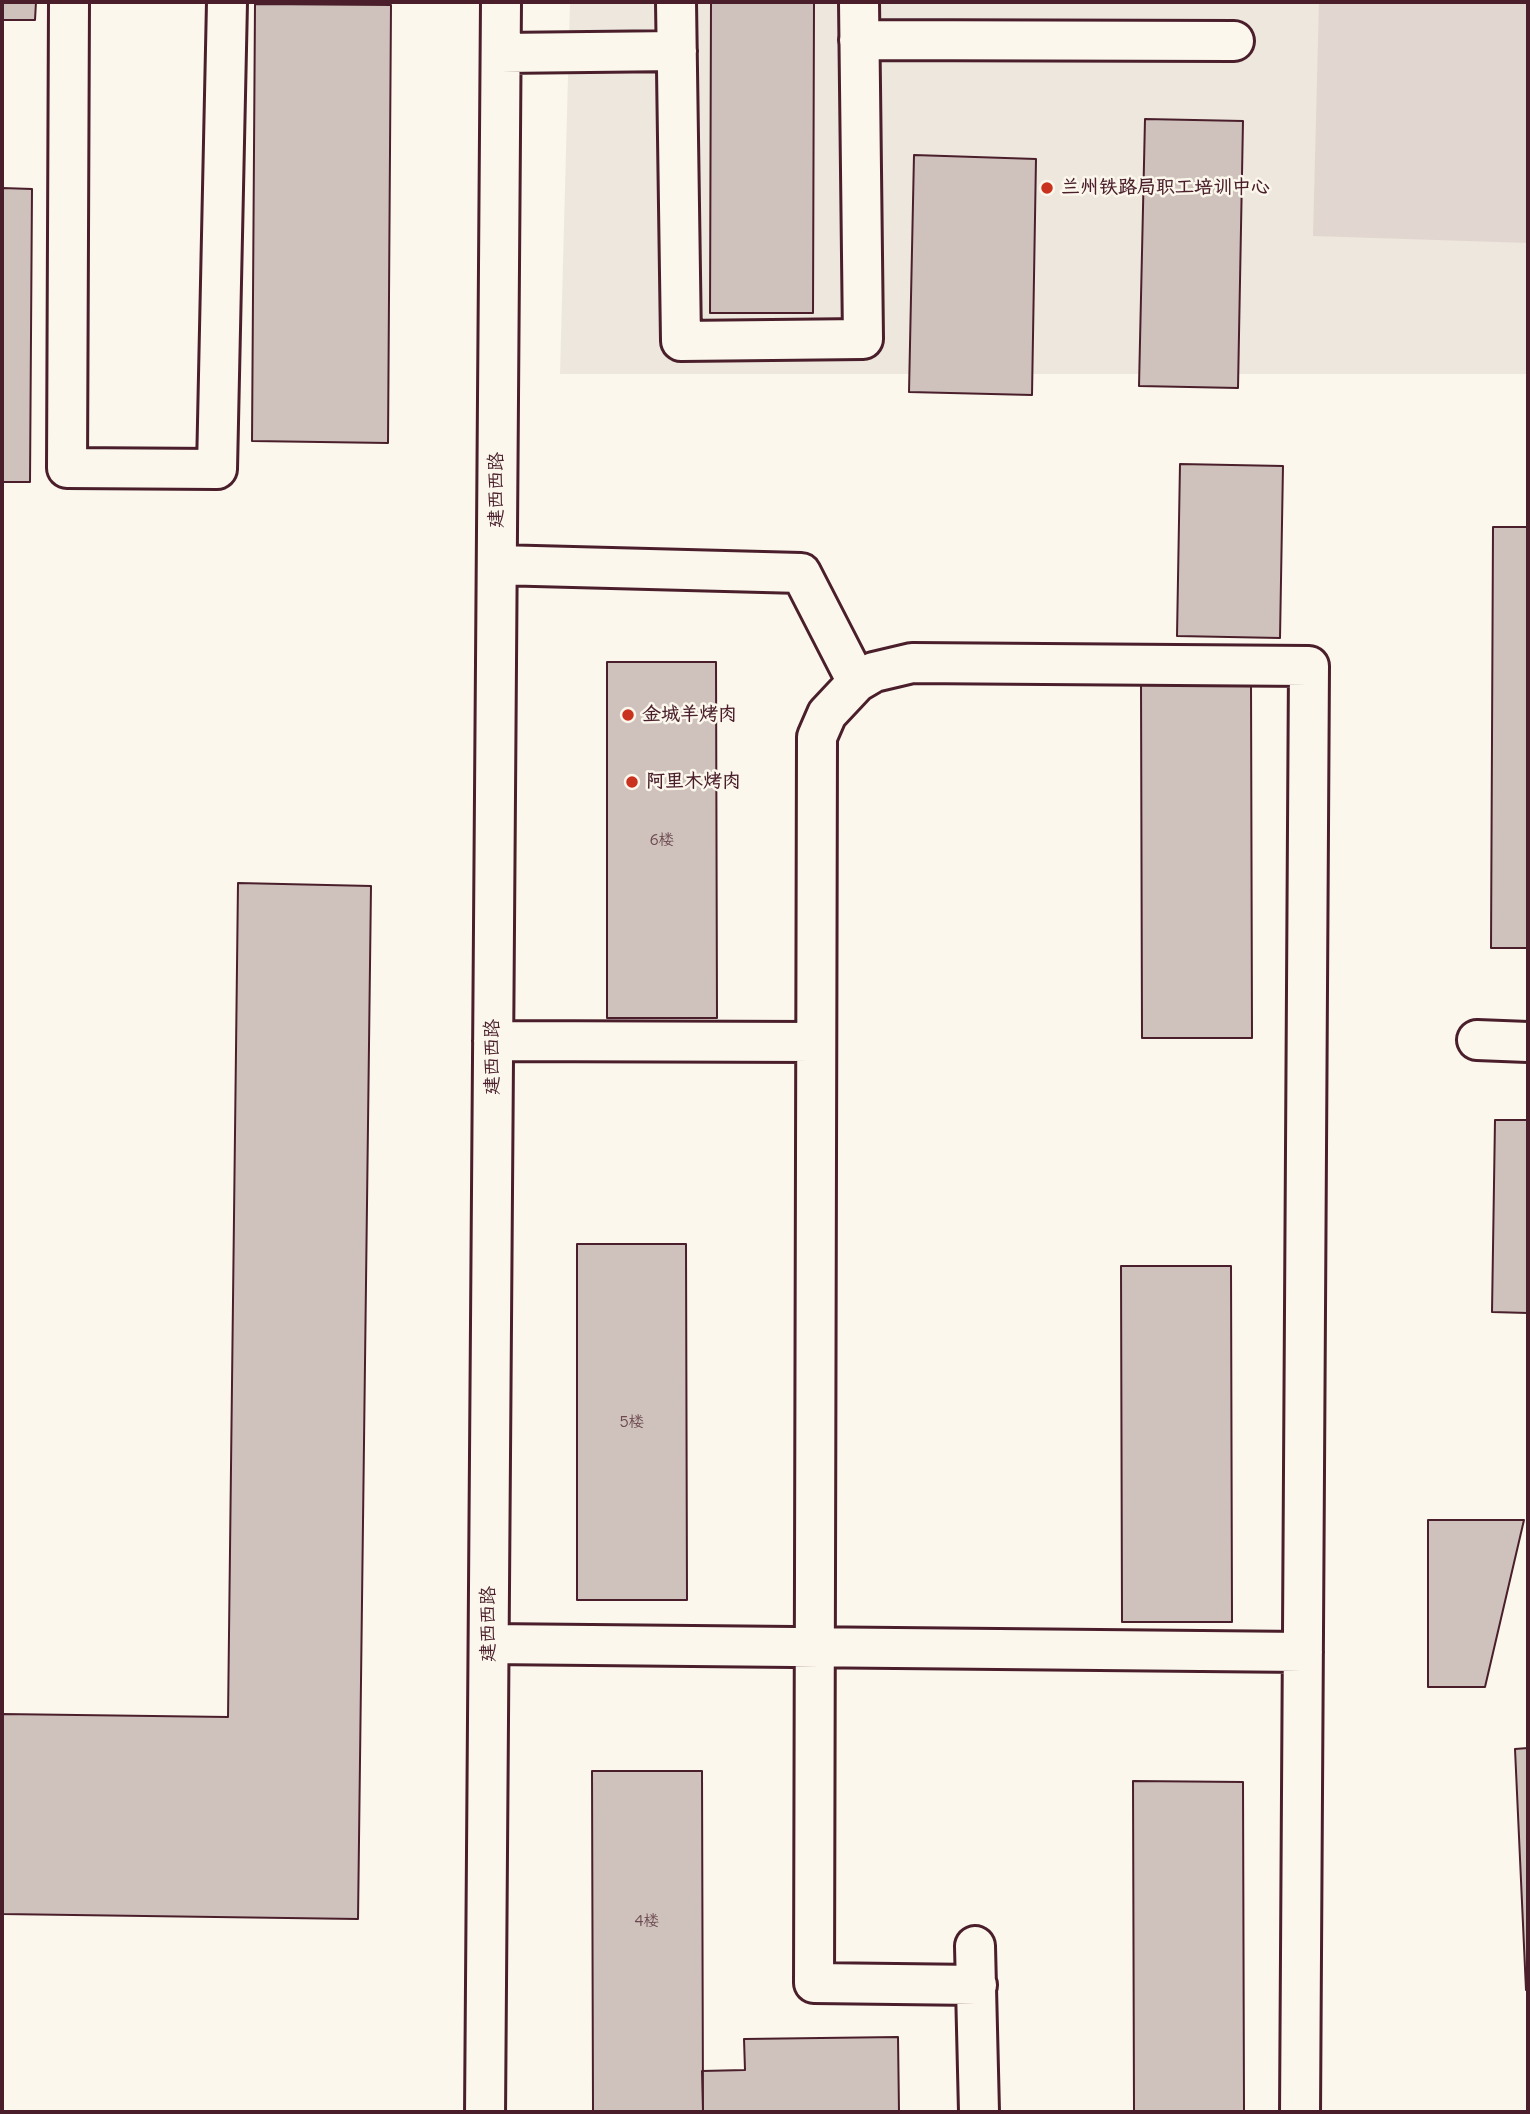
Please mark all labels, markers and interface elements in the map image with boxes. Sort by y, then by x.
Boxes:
place label: 兰州铁路局职工培训中心 [1061,177,1270,199]
marker: 兰州铁路局职工培训中心 [1039,180,1055,196]
street label: 建西西路 [486,452,508,528]
place label: 金城羊烤肉 [642,704,737,726]
marker: 金城羊烤肉 [620,707,636,723]
place label: 阿里木烤肉 [646,771,741,793]
marker: 阿里木烤肉 [624,774,640,790]
house number: 6楼 [649,830,675,850]
street label: 建西西路 [482,1019,504,1095]
house number: 5楼 [619,1412,645,1432]
street label: 建西西路 [478,1586,500,1662]
house number: 4楼 [634,1911,660,1931]

